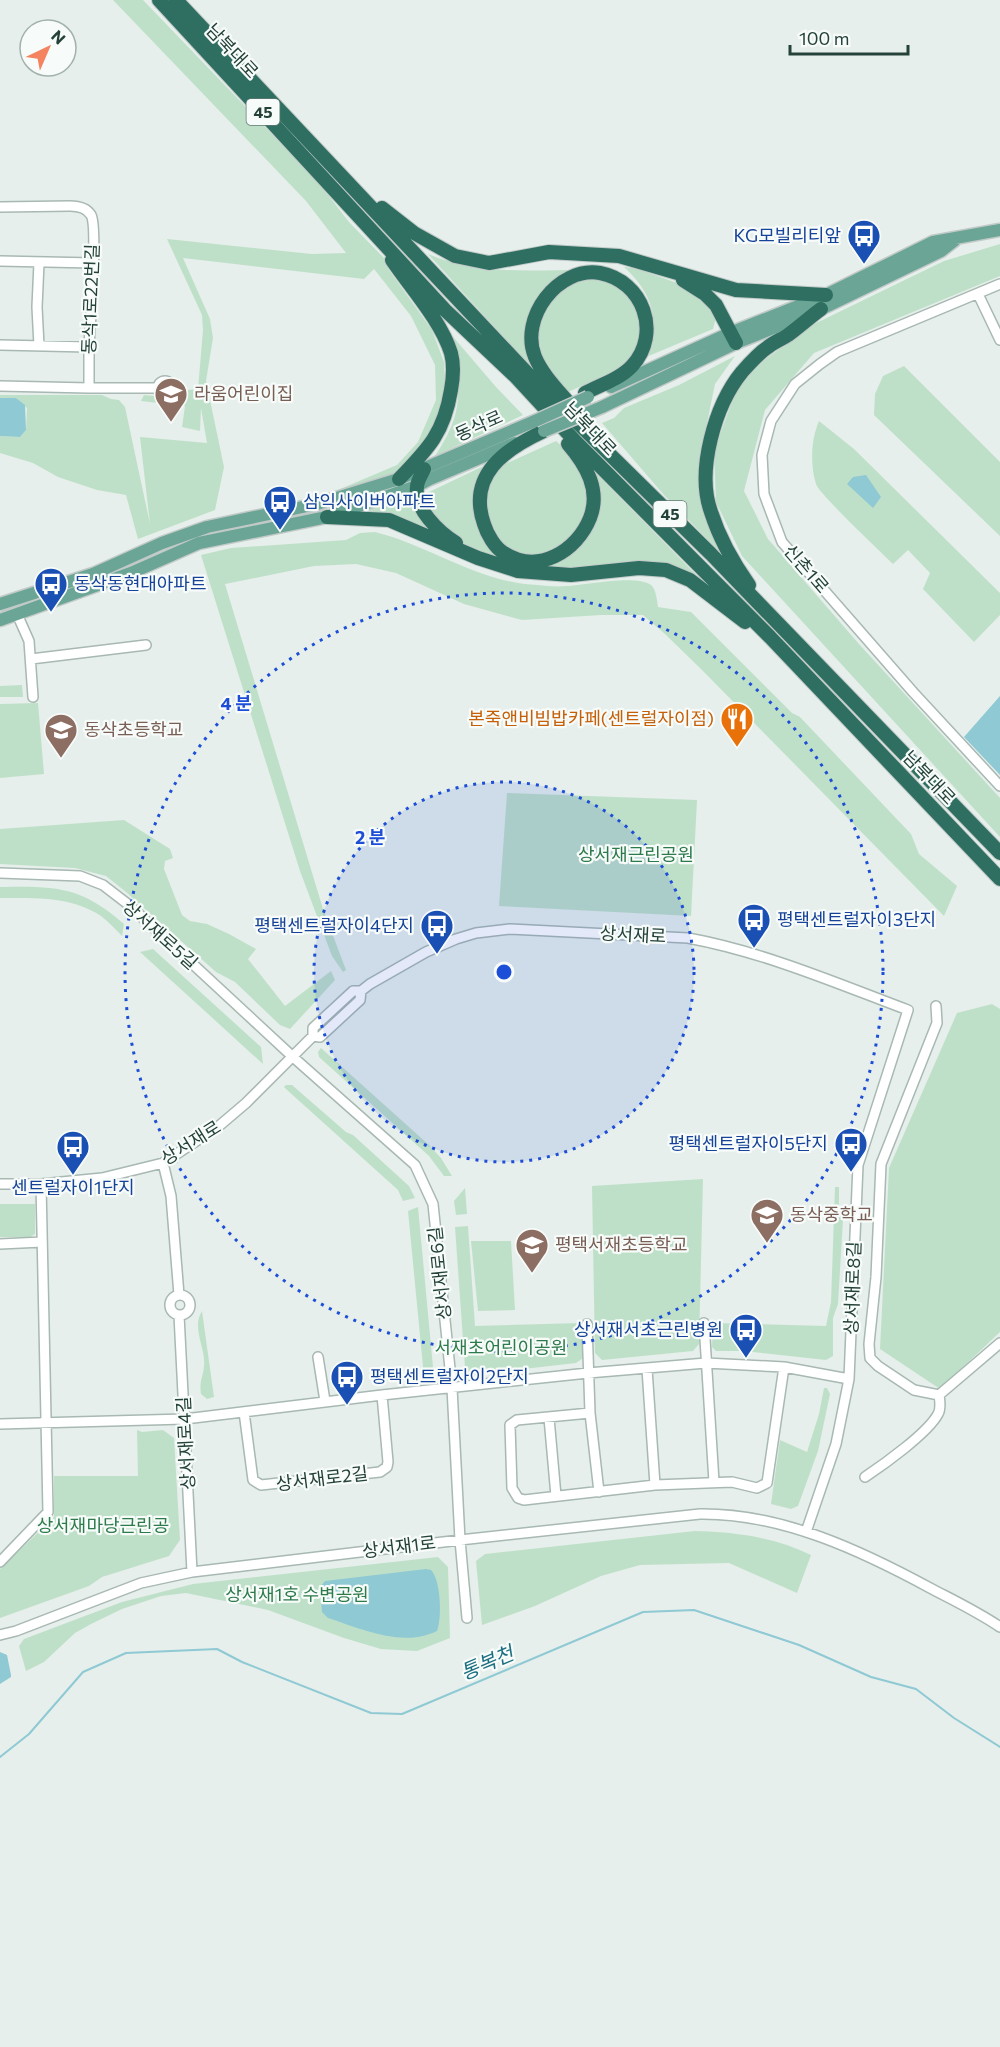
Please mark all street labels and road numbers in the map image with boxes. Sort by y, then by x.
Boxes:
street label: 남북대로 [202,19,263,82]
road number: 45 [246,99,280,125]
street label: 동삭1로22번길 [77,243,103,355]
street label: 남북대로 [560,397,622,460]
street label: 동삭로 [451,405,506,445]
road number: 45 [654,501,686,527]
street label: 신촌1로 [780,539,834,597]
street label: 남북대로 [899,746,961,809]
street label: 상서재로5길 [119,895,203,974]
street label: 상서재로 [599,921,667,947]
street label: 상서재로 [157,1115,224,1169]
street label: 상서재로6길 [423,1225,455,1321]
street label: 상서재로8길 [839,1241,865,1335]
street label: 상서재로4길 [172,1396,198,1490]
street label: 상서재로2길 [274,1461,369,1495]
street label: 상서재1로 [361,1531,437,1561]

